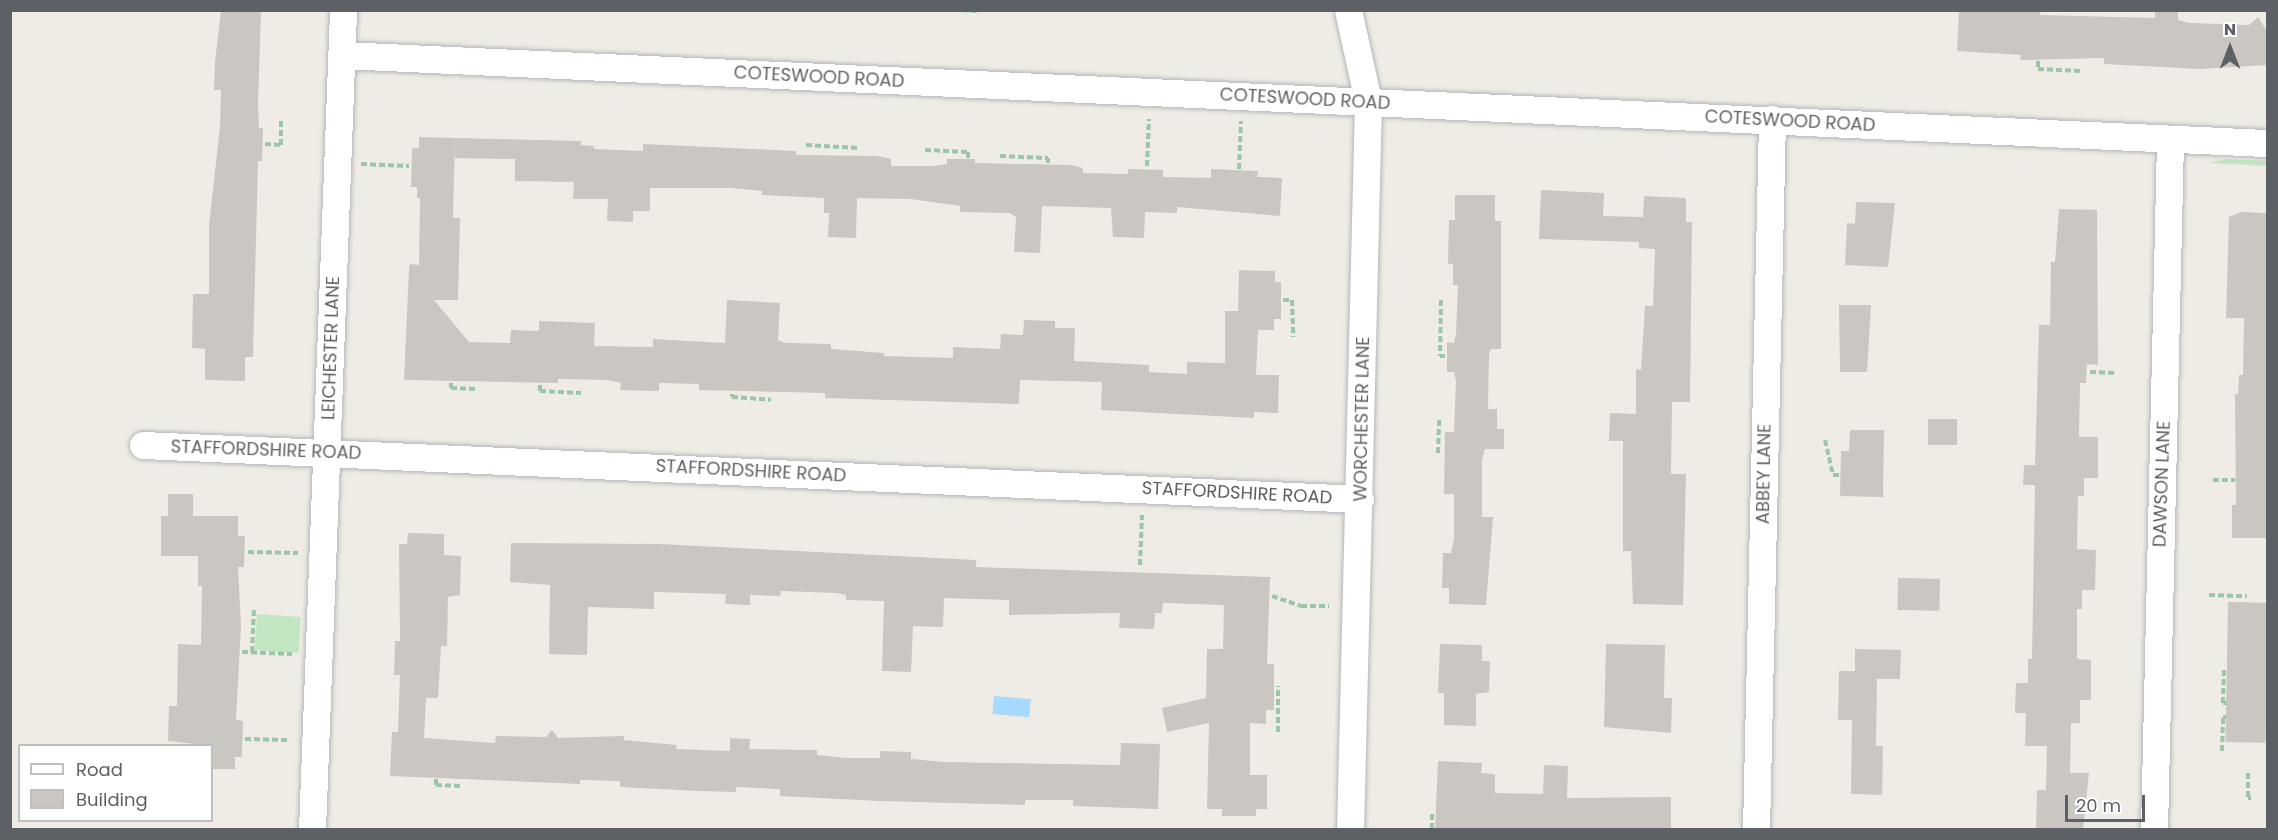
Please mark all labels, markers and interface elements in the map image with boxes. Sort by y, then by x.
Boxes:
north arrow [2200,18,2260,78]
text: N [2224,18,2236,41]
street label: COTESWOOD ROAD [733,62,905,92]
street label: COTESWOOD ROAD [1219,84,1391,114]
street label: COTESWOOD ROAD [1704,106,1876,136]
street label: LEICHESTER LANE [318,276,344,420]
street label: WORCHESTER LANE [1350,336,1374,502]
street label: DAWSON LANE [2149,420,2175,548]
street label: ABBEY LANE [1752,424,1776,524]
street label: STAFFORDSHIRE ROAD [170,436,362,464]
street label: STAFFORDSHIRE ROAD [655,455,847,487]
street label: STAFFORDSHIRE ROAD [1141,477,1333,509]
legend [18,744,213,822]
text: Road [76,757,123,782]
scale bar [2068,783,2148,821]
text: Building [76,787,148,812]
text: 20 m [2076,793,2121,818]

